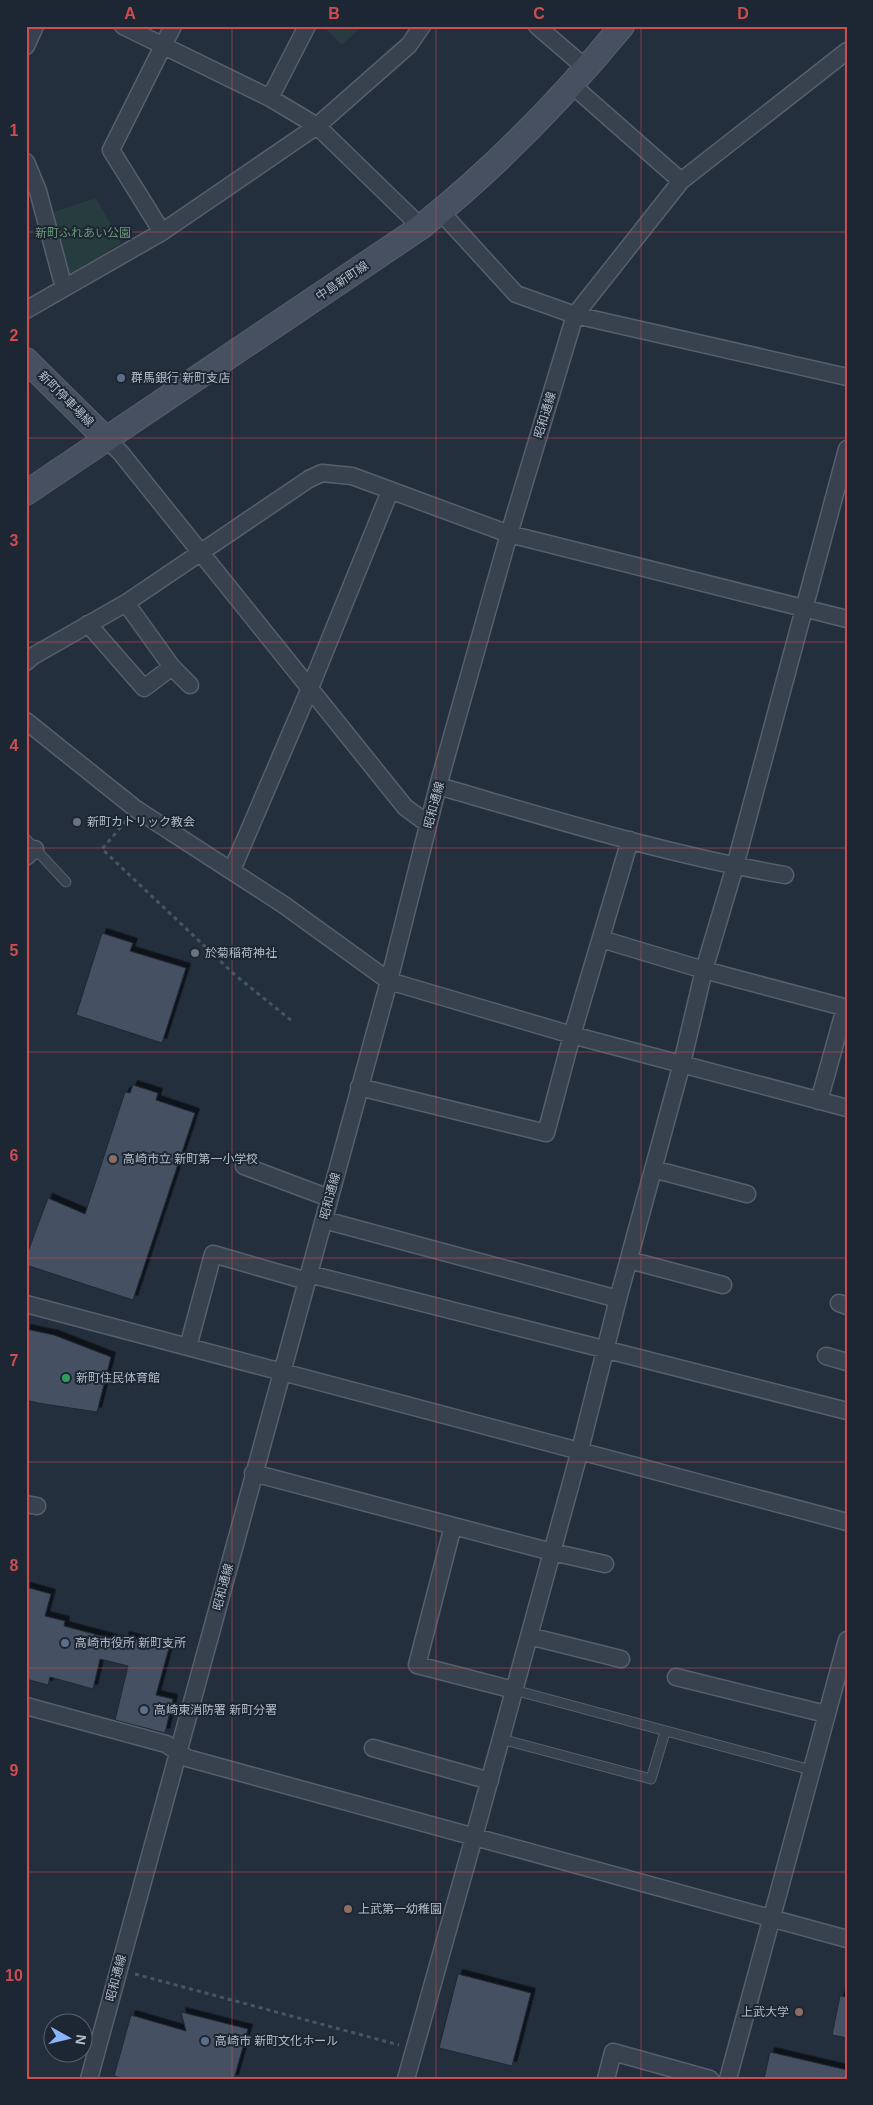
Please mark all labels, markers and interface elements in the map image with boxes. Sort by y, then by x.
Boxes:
text: A [124,5,136,22]
text: B [328,5,340,22]
text: C [533,5,545,22]
text: D [737,5,749,22]
text: 1 [10,122,19,139]
park label: 新町ふれあい公園 [35,226,131,240]
street label: 中島新町線 [313,258,371,304]
text: 2 [10,327,19,344]
street label: 新町停車場線 [36,369,96,429]
place label: 群馬銀行 新町支店 [131,371,230,385]
marker: 群馬銀行 新町支店 [115,372,127,384]
street label: 昭和通線 [531,390,559,440]
text: 3 [10,532,19,549]
text: 4 [10,737,19,754]
street label: 昭和通線 [421,780,447,830]
place label: 新町カトリック教会 [87,815,195,829]
marker: 新町カトリック教会 [71,816,83,828]
text: 5 [10,942,19,959]
place label: 於菊稲荷神社 [205,946,277,960]
marker: 於菊稲荷神社 [189,947,201,959]
text: 6 [10,1147,19,1164]
place label: 高崎市立 新町第一小学校 [123,1152,258,1166]
marker: 高崎市立 新町第一小学校 [107,1153,119,1165]
street label: 昭和通線 [317,1171,343,1221]
text: 7 [10,1352,19,1369]
place label: 新町住民体育館 [76,1371,160,1385]
marker: 新町住民体育館 [60,1372,72,1384]
text: 8 [10,1557,19,1574]
street label: 昭和通線 [210,1562,236,1612]
place label: 高崎市役所 新町支所 [75,1636,186,1650]
marker: 高崎市役所 新町支所 [59,1637,71,1649]
place label: 高崎東消防署 新町分署 [154,1703,277,1717]
marker: 高崎東消防署 新町分署 [138,1704,150,1716]
text: 9 [10,1762,19,1779]
place label: 上武第一幼稚園 [358,1902,442,1916]
marker: 上武第一幼稚園 [342,1903,354,1915]
street label: 昭和通線 [103,1953,129,2003]
text: 10 [5,1967,23,1984]
place label: 上武大学 [741,2005,789,2019]
marker: 上武大学 [793,2006,805,2018]
north arrow [42,2012,92,2062]
text: N [72,2034,90,2046]
place label: 高崎市 新町文化ホール [215,2034,338,2048]
marker: 高崎市 新町文化ホール [199,2035,211,2047]

